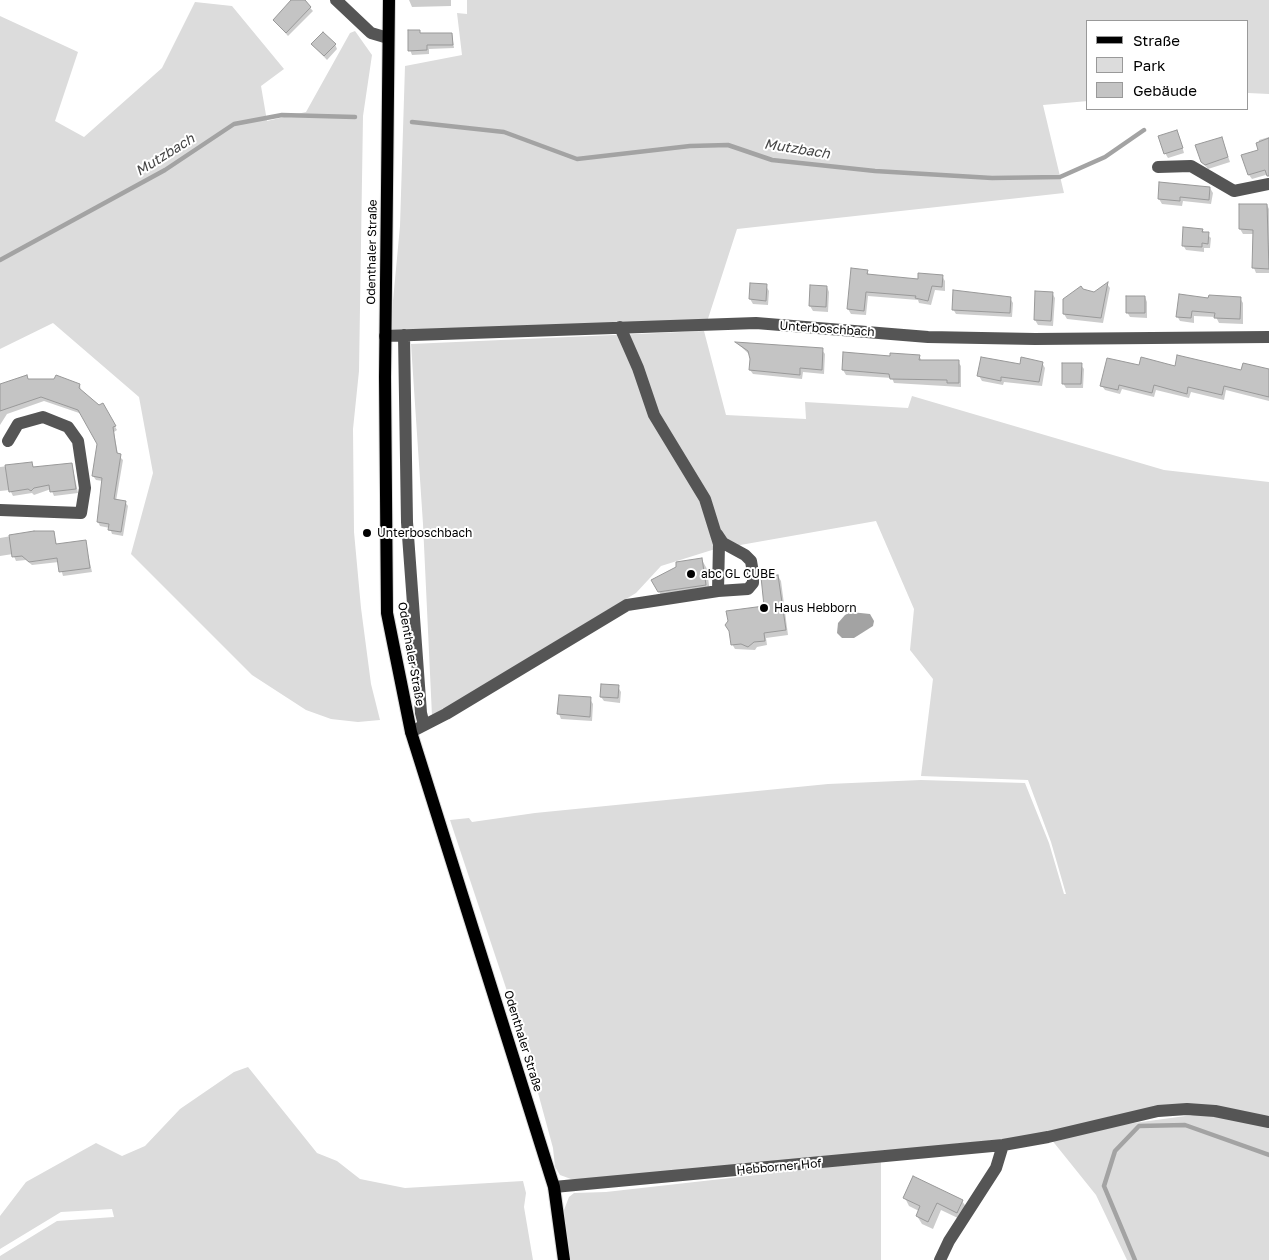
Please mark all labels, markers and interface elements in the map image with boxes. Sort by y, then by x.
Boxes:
legend [1086,20,1249,110]
text: Straße [1133,31,1180,49]
text: Park [1133,56,1165,74]
text: Gebäude [1133,81,1197,99]
water label: Mutzbach [132,130,198,180]
water label: Mutzbach [763,136,831,162]
street label: Odenthaler Straße [364,199,380,305]
street label: Unterboschbach [779,318,875,340]
place label: Unterboschbach [377,526,472,540]
marker: Unterboschbach [361,527,373,539]
place label: abc GL CUBE [701,567,775,581]
marker: abc GL CUBE [685,568,697,580]
street label: Odenthaler Straße [395,601,427,707]
place label: Haus Hebborn [774,601,857,615]
marker: Haus Hebborn [758,602,770,614]
street label: Odenthaler Straße [501,989,545,1093]
street label: Hebborner Hof [736,1156,822,1178]

